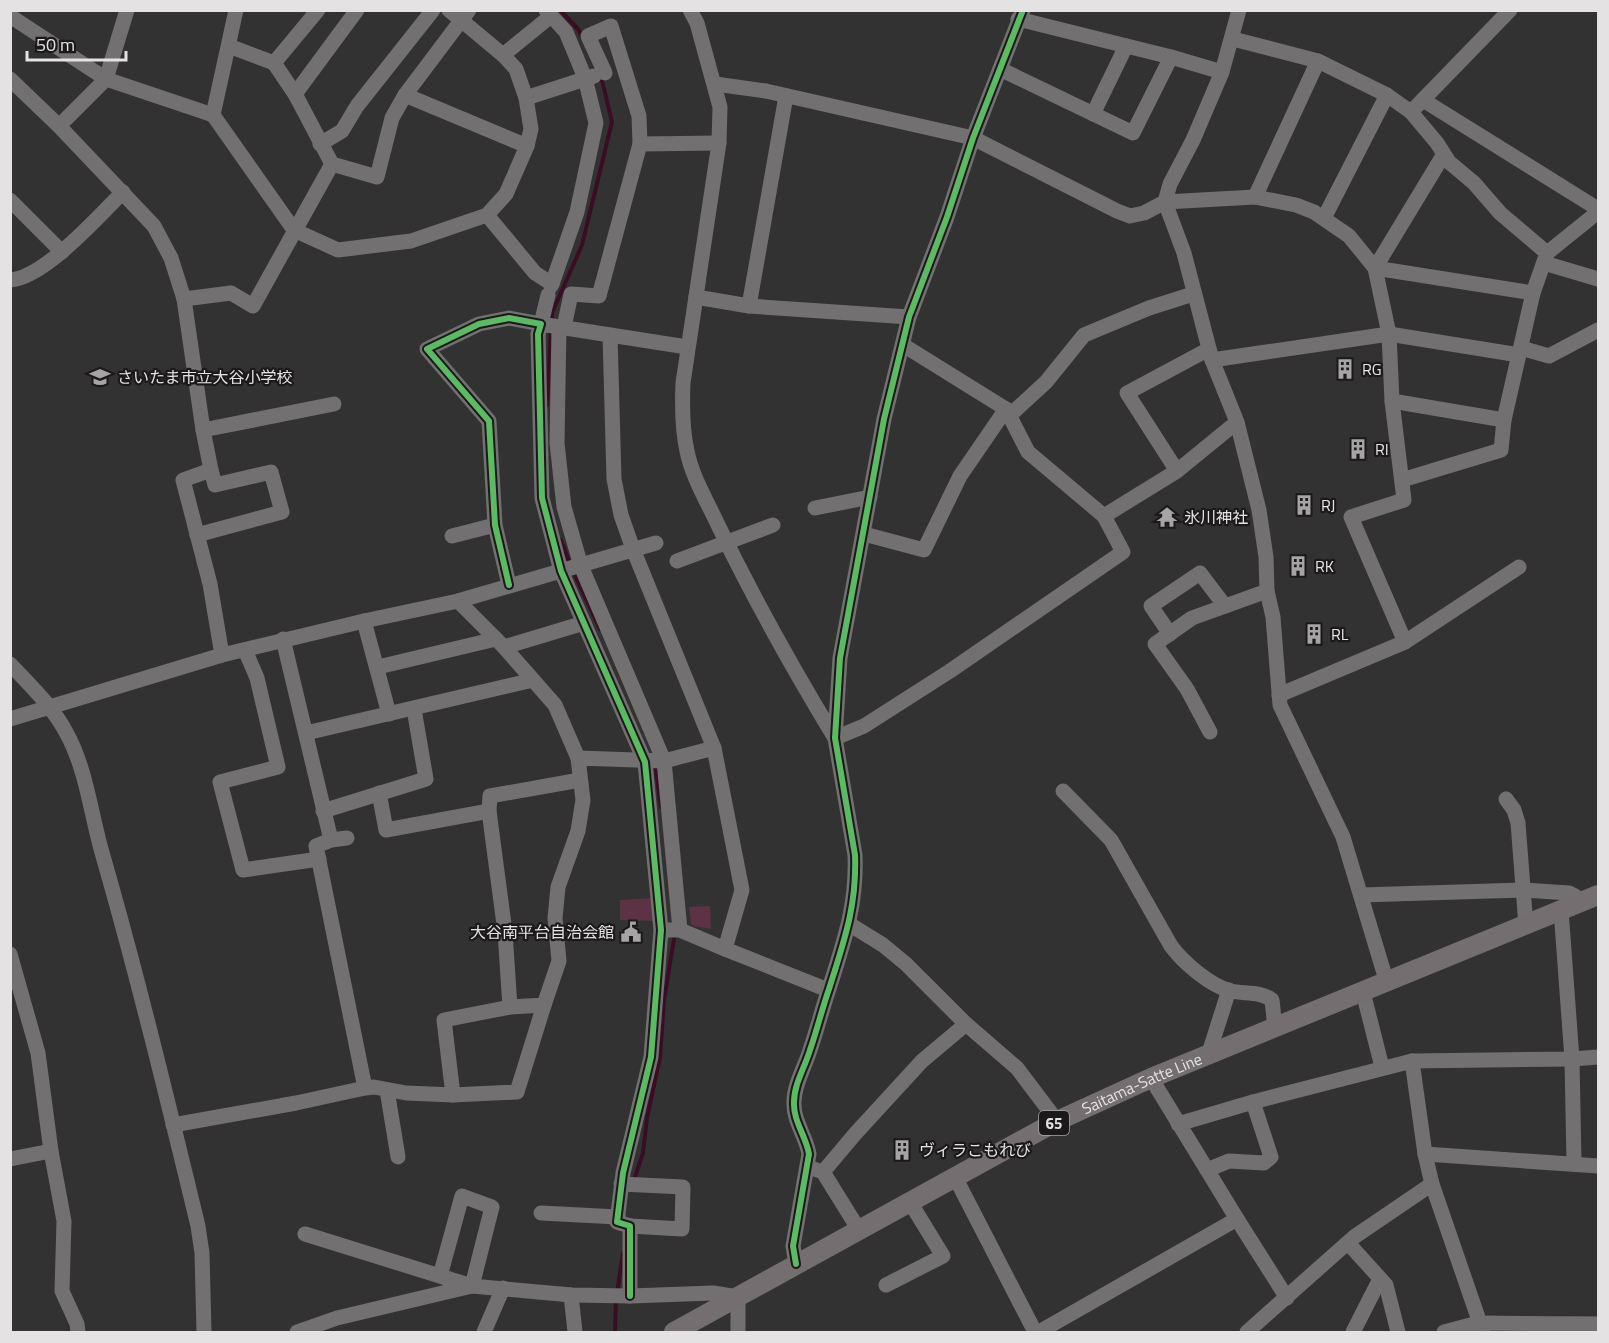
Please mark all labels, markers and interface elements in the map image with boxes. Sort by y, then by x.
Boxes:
scale bar [27,24,126,62]
text: 50 m [36,31,75,58]
building icon: RG [1333,357,1357,381]
place label: RG [1362,357,1382,381]
school or university icon: さいたま市立大谷小学校 [88,365,112,389]
place label: さいたま市立大谷小学校 [117,365,293,389]
building icon: RI [1346,437,1370,461]
place label: RI [1375,437,1389,461]
building icon: RJ [1292,493,1316,517]
place label: RJ [1321,493,1335,517]
temple icon: 氷川神社 [1155,505,1179,529]
place label: 氷川神社 [1184,505,1248,529]
building icon: RK [1286,554,1310,578]
place label: RK [1315,554,1334,578]
building icon: RL [1302,622,1326,646]
place label: RL [1331,622,1349,646]
place label: 大谷南平台自治会館 [470,920,614,944]
public building icon: 大谷南平台自治会館 [619,920,643,944]
street label: Saitama-Satte Line [1078,1046,1206,1120]
road number: 65 [1039,1111,1069,1135]
building icon: ヴィラこもれび [890,1138,914,1162]
place label: ヴィラこもれび [919,1138,1031,1162]

